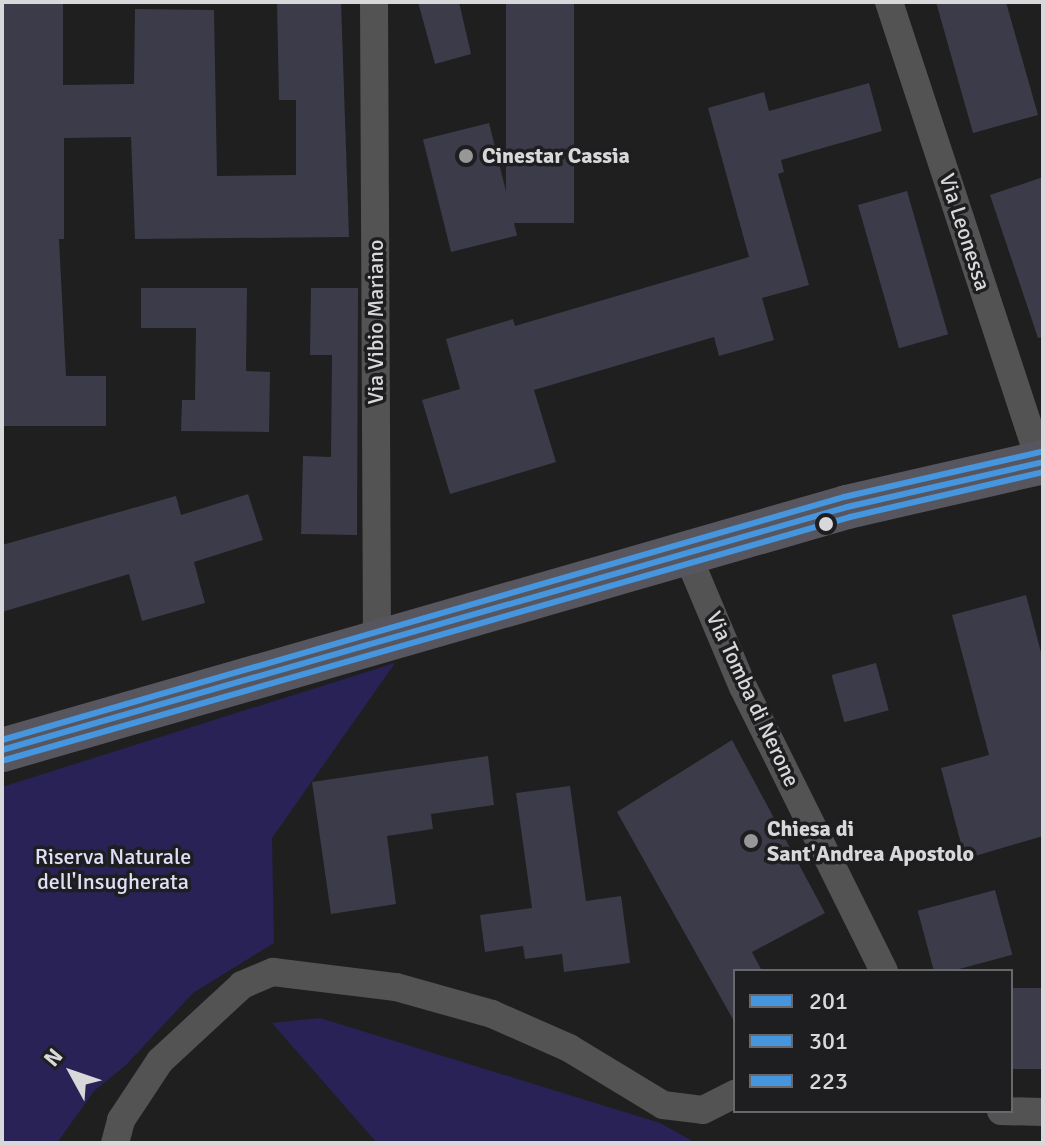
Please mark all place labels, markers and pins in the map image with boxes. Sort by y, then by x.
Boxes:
place label: Cinestar Cassia [482,143,630,169]
marker: Cinestar Cassia [457,147,475,165]
unlabelled marker [818,516,834,532]
place label: Chiesa di Sant'Andrea Apostolo [767,815,974,866]
marker: Chiesa di Sant'Andrea Apostolo [742,832,760,850]

